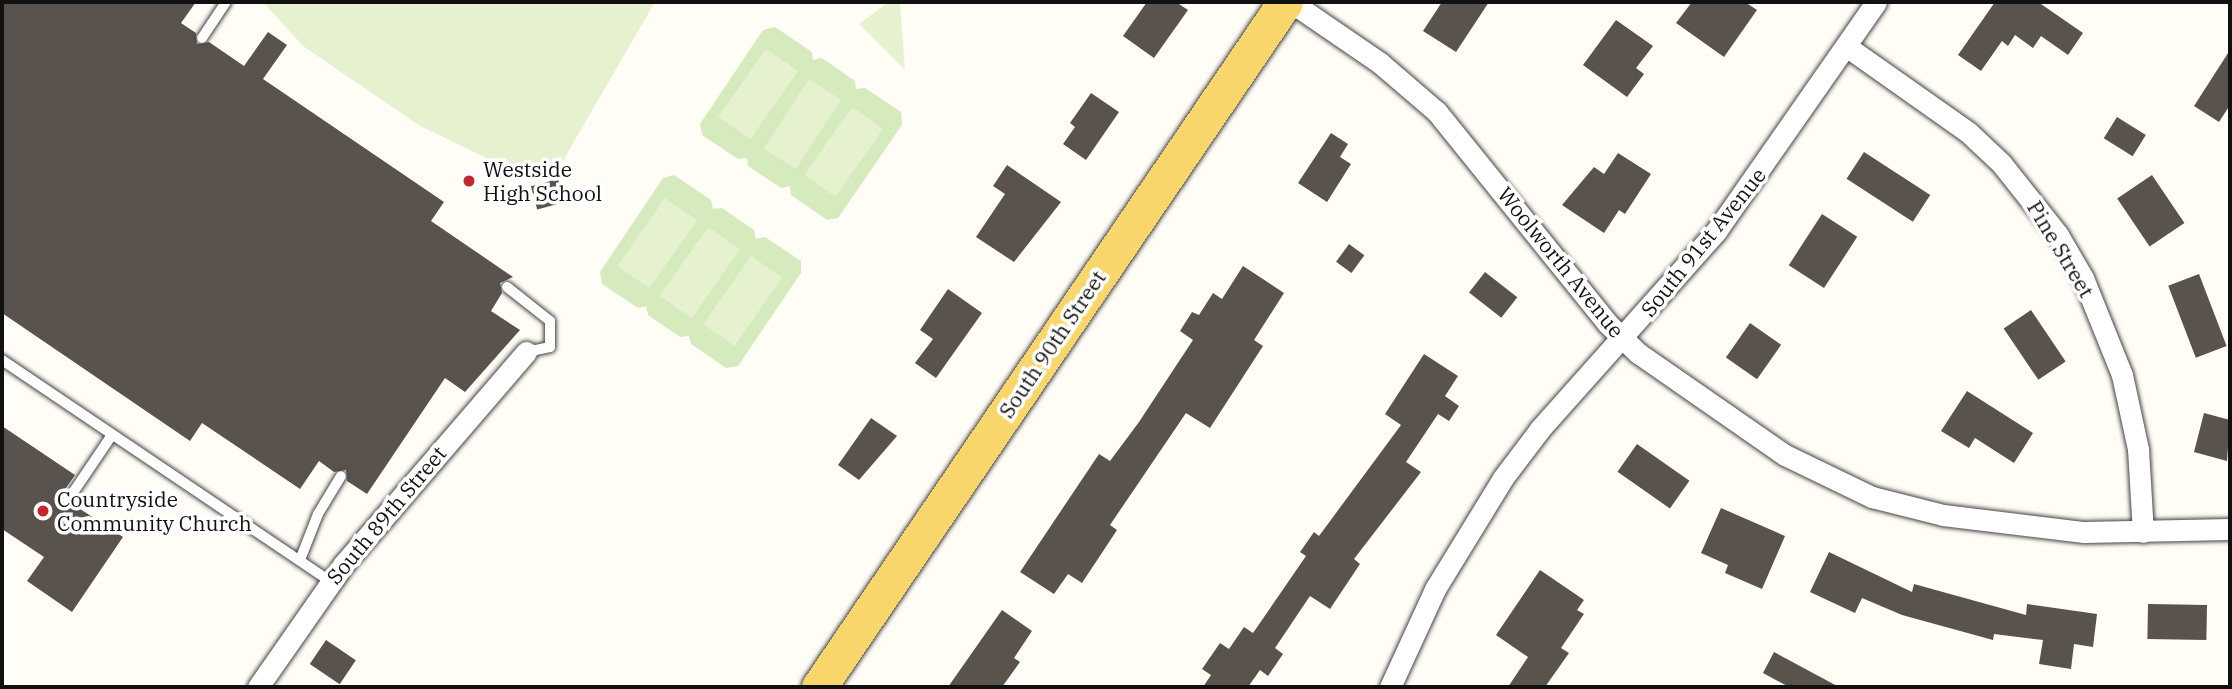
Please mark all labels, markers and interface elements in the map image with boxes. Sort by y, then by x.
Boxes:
place label: Westside High School [483,156,602,206]
street label: South 91st Avenue [1635,163,1771,321]
marker: Westside High School [461,173,477,189]
street label: Woolworth Avenue [1493,182,1629,342]
street label: Pine Street [2022,196,2100,302]
street label: South 90th Street [993,266,1111,422]
street label: South 89th Street [321,441,451,589]
place label: Countryside Community Church [57,486,252,536]
marker: Countryside Community Church [35,503,51,519]

